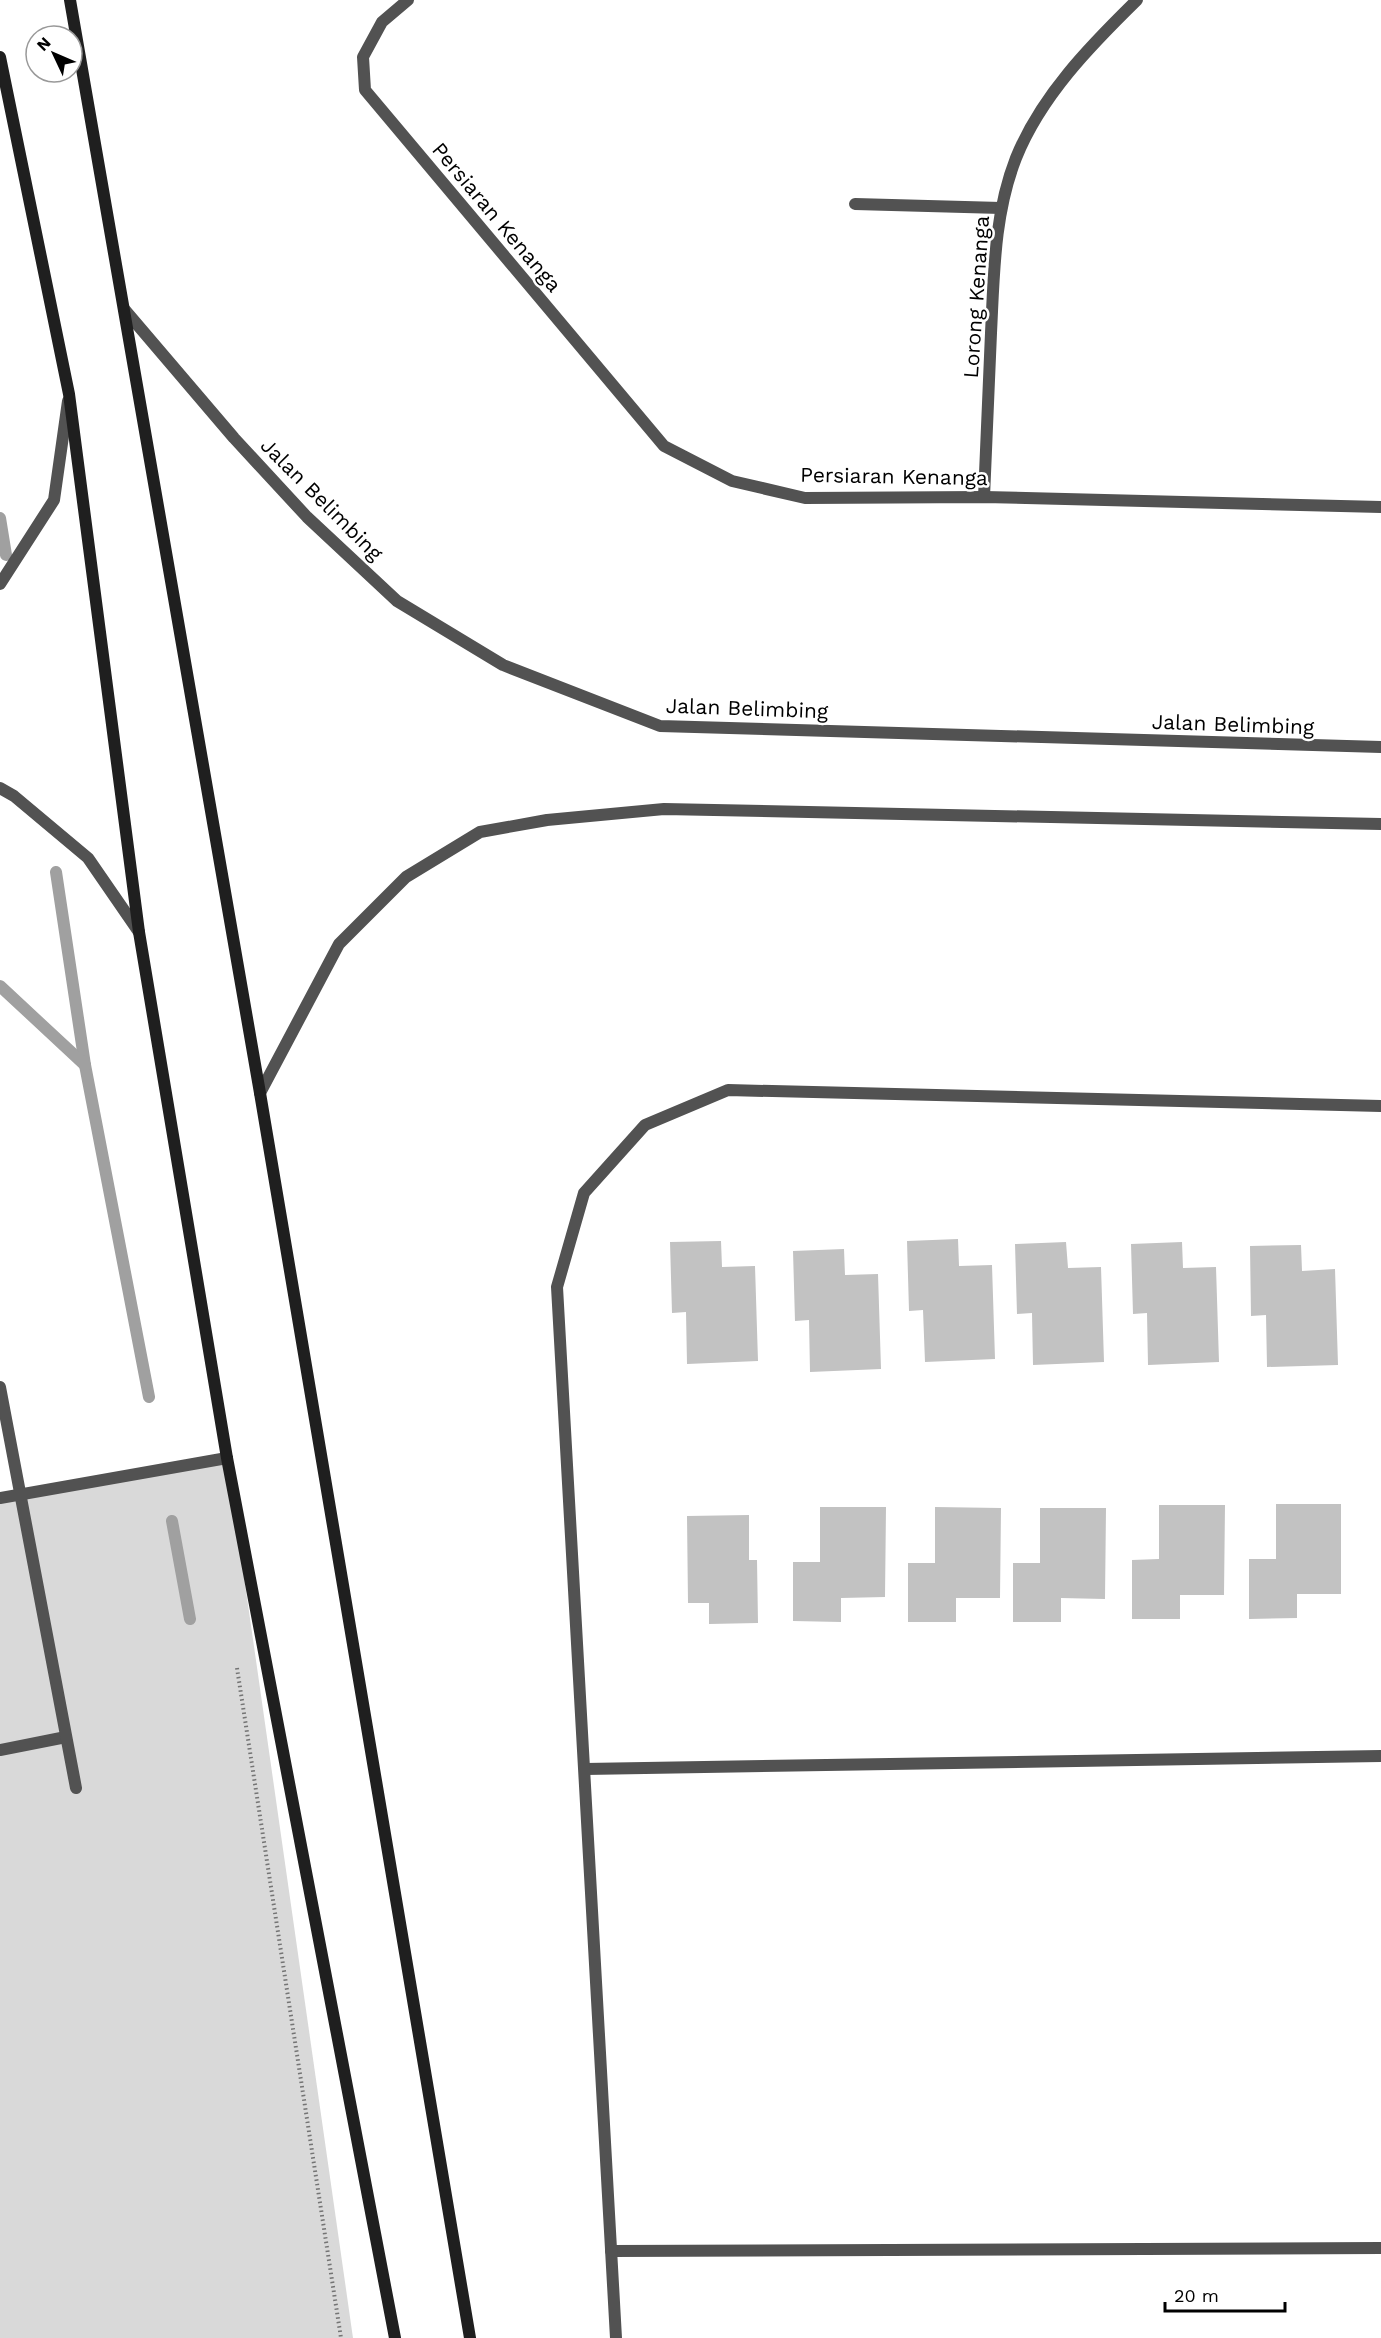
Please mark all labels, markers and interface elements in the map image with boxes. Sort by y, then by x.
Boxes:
north arrow [24,24,84,84]
text: N [33,33,55,55]
street label: Persiaran Kenanga [427,137,567,297]
street label: Lorong Kenanga [958,215,994,379]
street label: Jalan Belimbing [256,433,389,566]
street label: Persiaran Kenanga [800,462,988,490]
street label: Jalan Belimbing [665,693,830,723]
street label: Jalan Belimbing [1151,709,1316,739]
scale bar [1165,2275,1285,2313]
text: 20 m [1174,2285,1219,2306]

